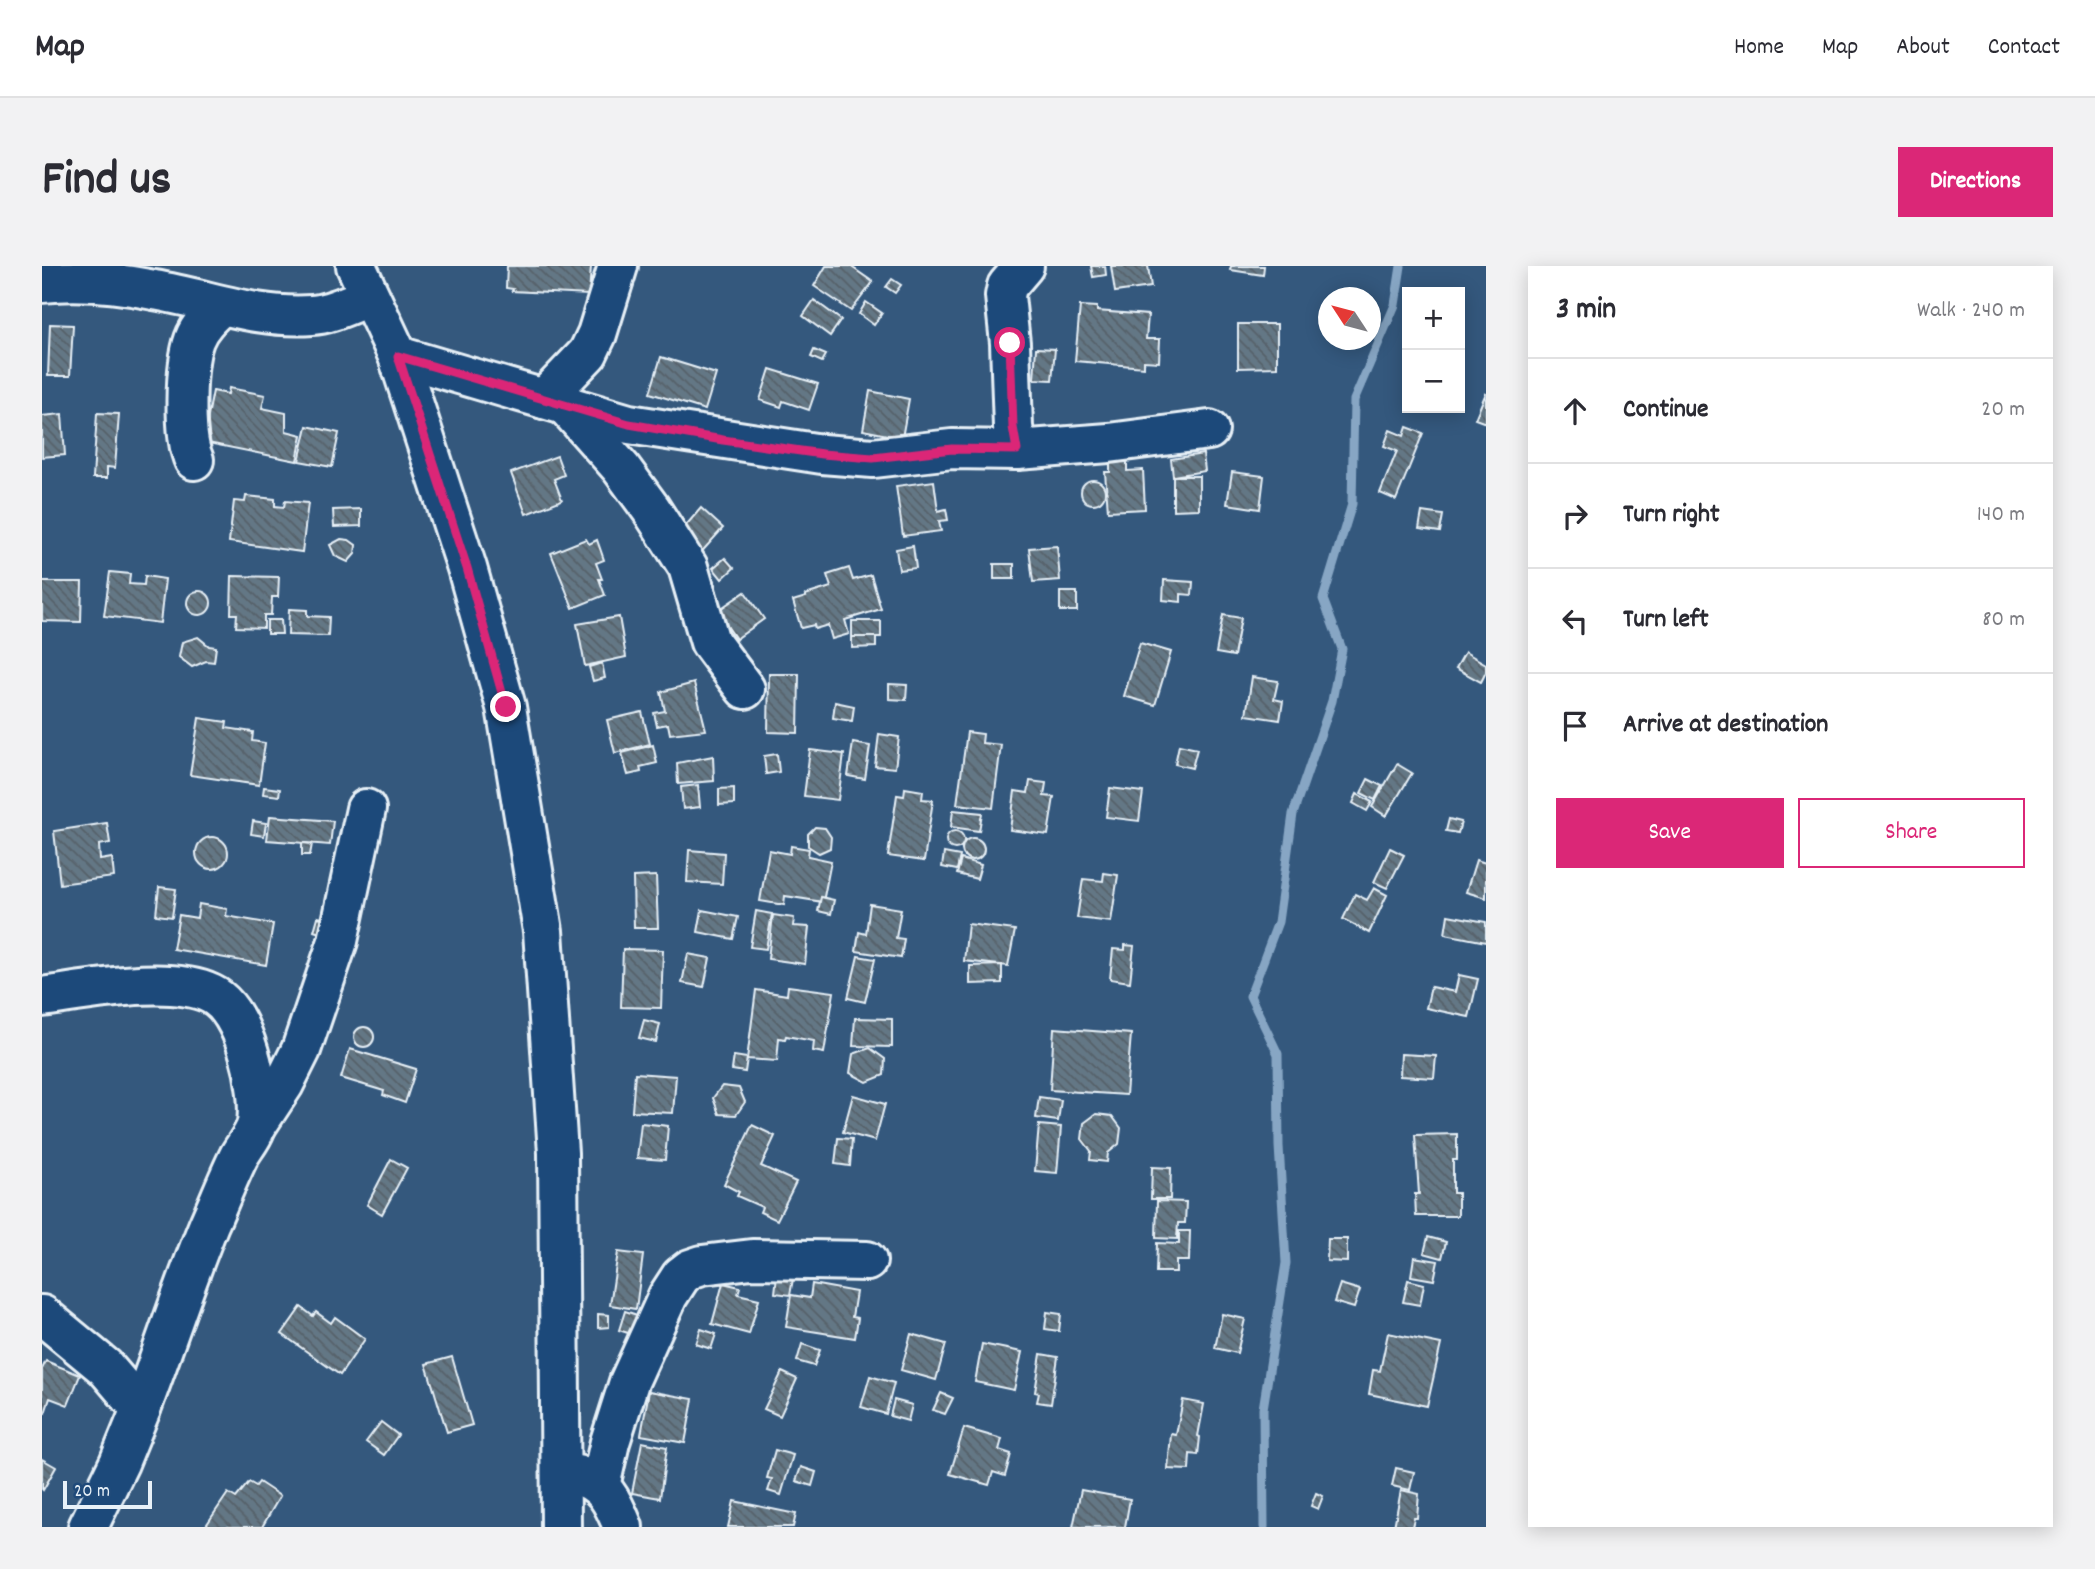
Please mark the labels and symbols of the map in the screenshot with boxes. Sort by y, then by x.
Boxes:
north arrow [1318,287,1381,350]
route start [994,327,1025,358]
route end [490,691,521,722]
scale bar [63,1478,152,1510]

